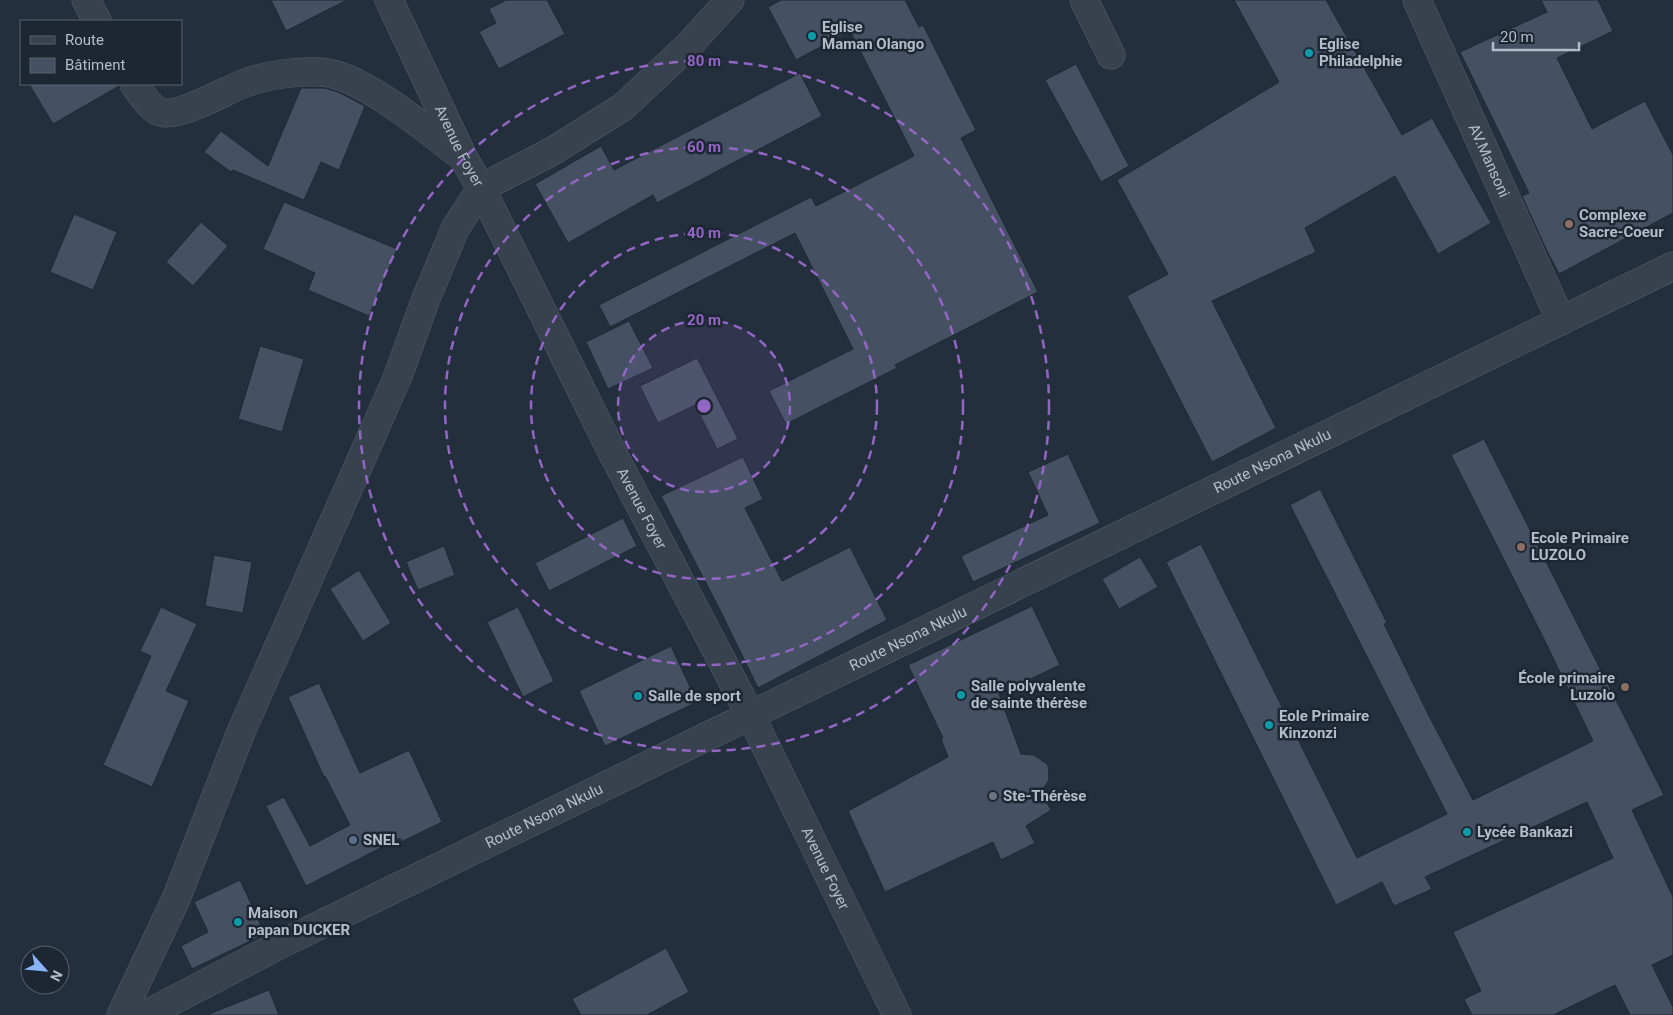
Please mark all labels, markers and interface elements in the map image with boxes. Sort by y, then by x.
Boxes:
place label: Eglise Maman Olango [822,18,924,53]
legend [20,20,182,85]
scale bar [1493,20,1579,52]
text: 20 m [1500,28,1534,46]
marker: Eglise Maman Olango [806,30,818,42]
text: Route [65,31,104,49]
place label: Eglise Philadelphie [1319,35,1402,70]
marker: Eglise Philadelphie [1303,47,1315,59]
text: 80 m [687,52,721,70]
text: Bâtiment [65,56,125,74]
street label: Avenue Foyer [431,102,487,190]
street label: AV.Mansoni [1465,121,1513,200]
text: 60 m [687,138,721,156]
place label: Complexe Sacre-Coeur [1579,206,1664,241]
marker: Complexe Sacre-Coeur [1563,218,1575,230]
text: 40 m [687,224,721,242]
text: 20 m [687,311,721,329]
centre of rings [695,397,713,415]
street label: Route Nsona Nkulu [1211,425,1334,497]
street label: Avenue Foyer [613,465,671,552]
place label: Ecole Primaire LUZOLO [1531,529,1629,564]
marker: Ecole Primaire LUZOLO [1515,541,1527,553]
street label: Route Nsona Nkulu [846,602,970,675]
place label: École primaire Luzolo [1518,669,1615,704]
place label: Salle polyvalente de sainte thérèse [971,677,1087,712]
marker: École primaire Luzolo [1619,681,1631,693]
place label: Salle de sport [648,687,741,705]
marker: Salle polyvalente de sainte thérèse [955,689,967,701]
marker: Salle de sport [632,690,644,702]
place label: Eole Primaire Kinzonzi [1279,707,1369,742]
marker: Eole Primaire Kinzonzi [1263,719,1275,731]
street label: Route Nsona Nkulu [482,780,606,852]
place label: Ste-Thérèse [1003,787,1086,805]
marker: Ste-Thérèse [987,790,999,802]
place label: Lycée Bankazi [1477,823,1573,841]
street label: Avenue Foyer [798,824,853,912]
marker: Lycée Bankazi [1461,826,1473,838]
place label: SNEL [363,831,399,849]
marker: SNEL [347,834,359,846]
place label: Maison papan DUCKER [248,904,350,939]
marker: Maison papan DUCKER [232,916,244,928]
north arrow [20,945,70,995]
text: N [47,968,66,984]

